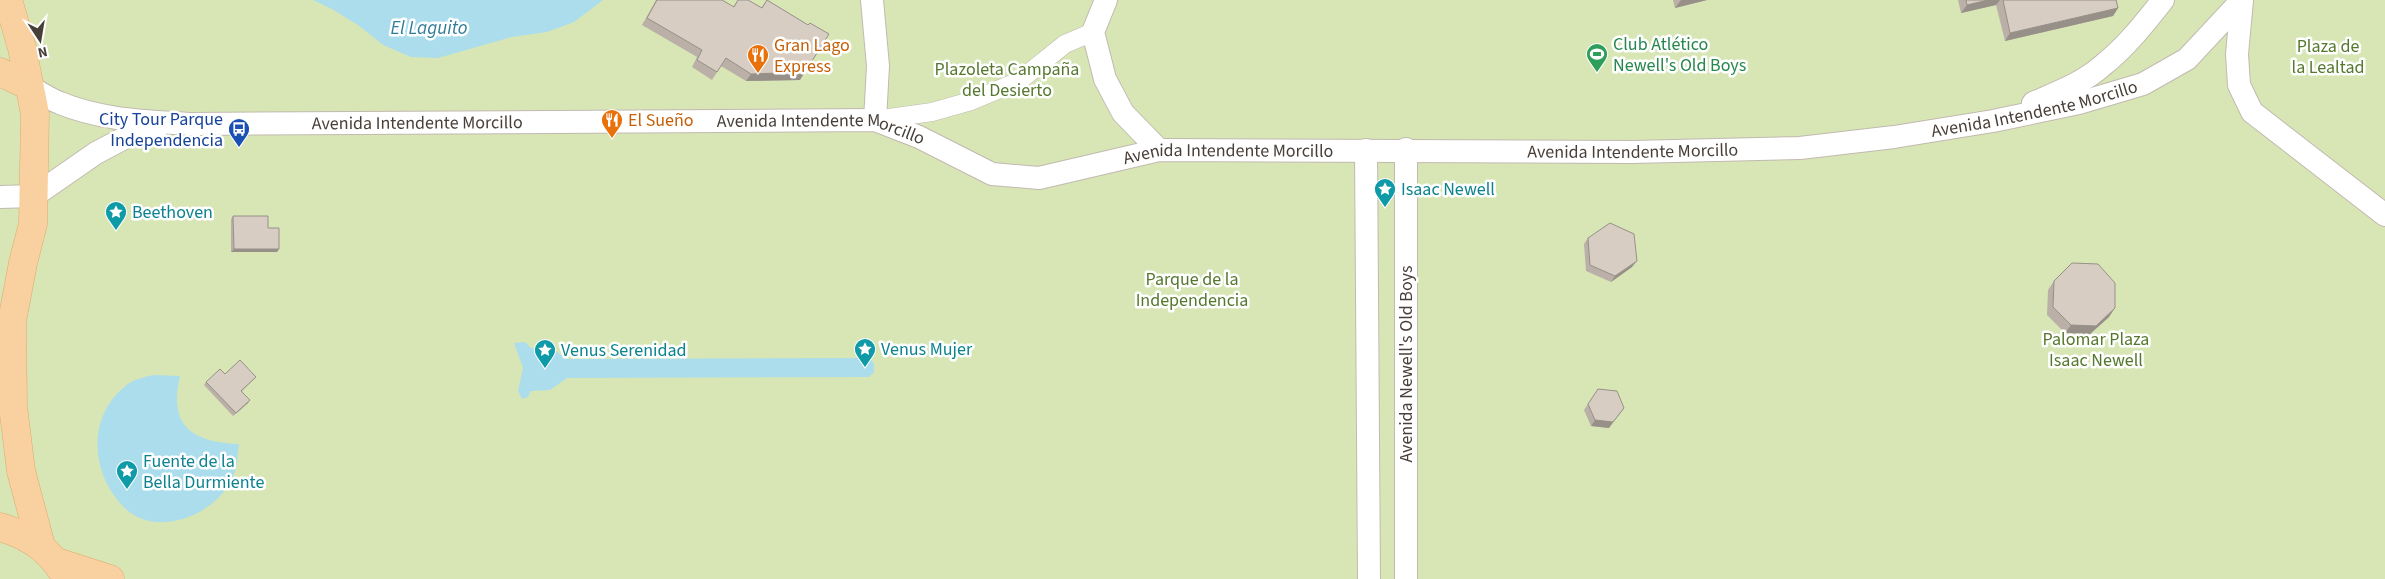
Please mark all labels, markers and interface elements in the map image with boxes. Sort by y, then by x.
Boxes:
north arrow [15,15,65,65]
water label: El Laguito [391,15,468,42]
place label: Club Atlético Newell's Old Boys [1613,32,1746,78]
place label: Gran Lago Express [774,33,850,79]
park label: Plaza de la Lealtad [2292,34,2364,80]
text: N [36,41,49,62]
sports icon: Club Atlético Newell's Old Boys [1585,42,1609,73]
restaurant icon: Gran Lago Express [746,43,770,74]
park label: Plazoleta Campaña del Desierto [935,57,1079,103]
street label: Avenida Intendente Morcillo [1929,74,2141,143]
place label: City Tour Parque Independencia [99,107,223,153]
street label: Avenida Intendente Morcillo [717,107,930,151]
restaurant icon: El Sueño [600,108,624,139]
place label: El Sueño [628,108,694,133]
street label: Avenida Intendente Morcillo [312,110,523,136]
bus stop icon: City Tour Parque Independencia [227,117,251,148]
street label: Avenida Intendente Morcillo [1527,137,1739,165]
street label: Avenida Intendente Morcillo [1121,138,1333,170]
place icon: Isaac Newell [1373,177,1397,208]
place label: Isaac Newell [1401,177,1495,202]
place icon: Beethoven [104,200,128,231]
place label: Beethoven [132,200,213,225]
street label: Avenida Newell's Old Boys [1394,265,1419,463]
park label: Parque de la Independencia [1136,267,1248,313]
park label: Palomar Plaza Isaac Newell [2043,327,2149,373]
place icon: Venus Mujer [853,337,877,368]
place label: Venus Mujer [881,337,973,362]
place icon: Venus Serenidad [533,338,557,369]
place label: Venus Serenidad [561,338,687,363]
place label: Fuente de la Bella Durmiente [143,449,264,495]
place icon: Fuente de la Bella Durmiente [115,459,139,490]

